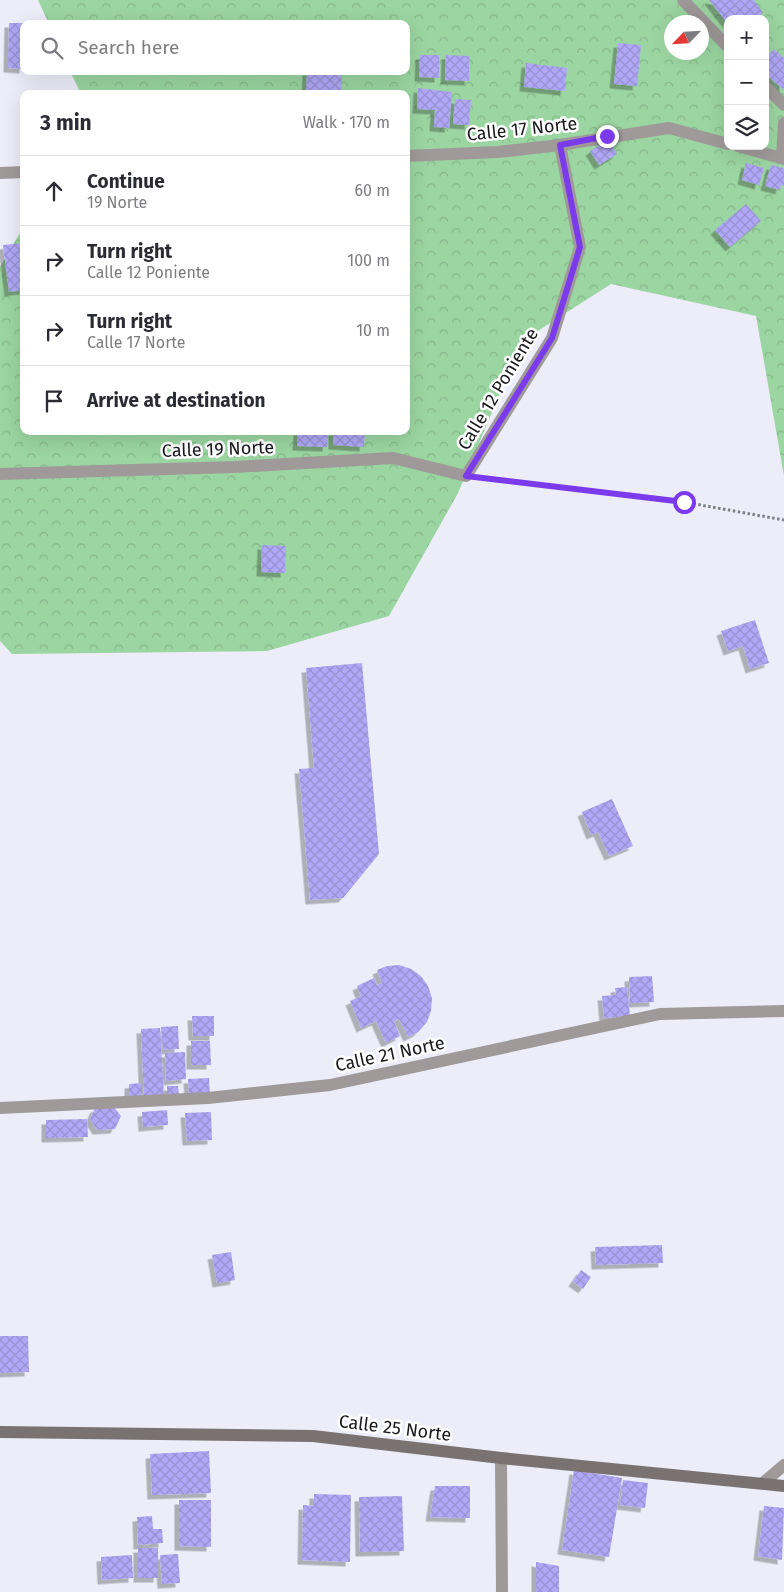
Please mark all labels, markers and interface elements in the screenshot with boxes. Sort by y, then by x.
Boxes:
north arrow [664,15,709,60]
map controls [724,15,769,150]
button: + [724,15,769,60]
search box [20,20,410,75]
icon: search [38,34,66,62]
text: Search here [78,36,179,59]
button: − [724,60,769,105]
button: layers [724,105,769,150]
text: 3 min [40,110,92,136]
street label: Calle 17 Norte [466,112,578,146]
text: Walk · 170 m [303,113,390,132]
route end [596,125,619,148]
text: Continue [87,170,165,193]
icon: ahead [40,177,68,205]
text: 60 m [355,181,390,200]
text: 19 Norte [87,193,147,212]
text: Turn right [87,240,172,263]
icon: right [40,247,68,275]
text: 100 m [347,251,390,270]
text: Calle 12 Poniente [87,263,210,282]
text: Turn right [87,310,172,333]
icon: right [40,317,68,345]
text: 10 m [356,321,390,340]
street label: Calle 12 Poniente [453,324,543,454]
text: Calle 17 Norte [87,333,186,352]
icon: arrive [40,387,68,415]
text: Arrive at destination [87,389,266,412]
street label: Calle 19 Norte [161,436,275,462]
route start [673,491,696,514]
street label: Calle 21 Norte [333,1032,447,1076]
street label: Calle 25 Norte [338,1410,452,1446]

